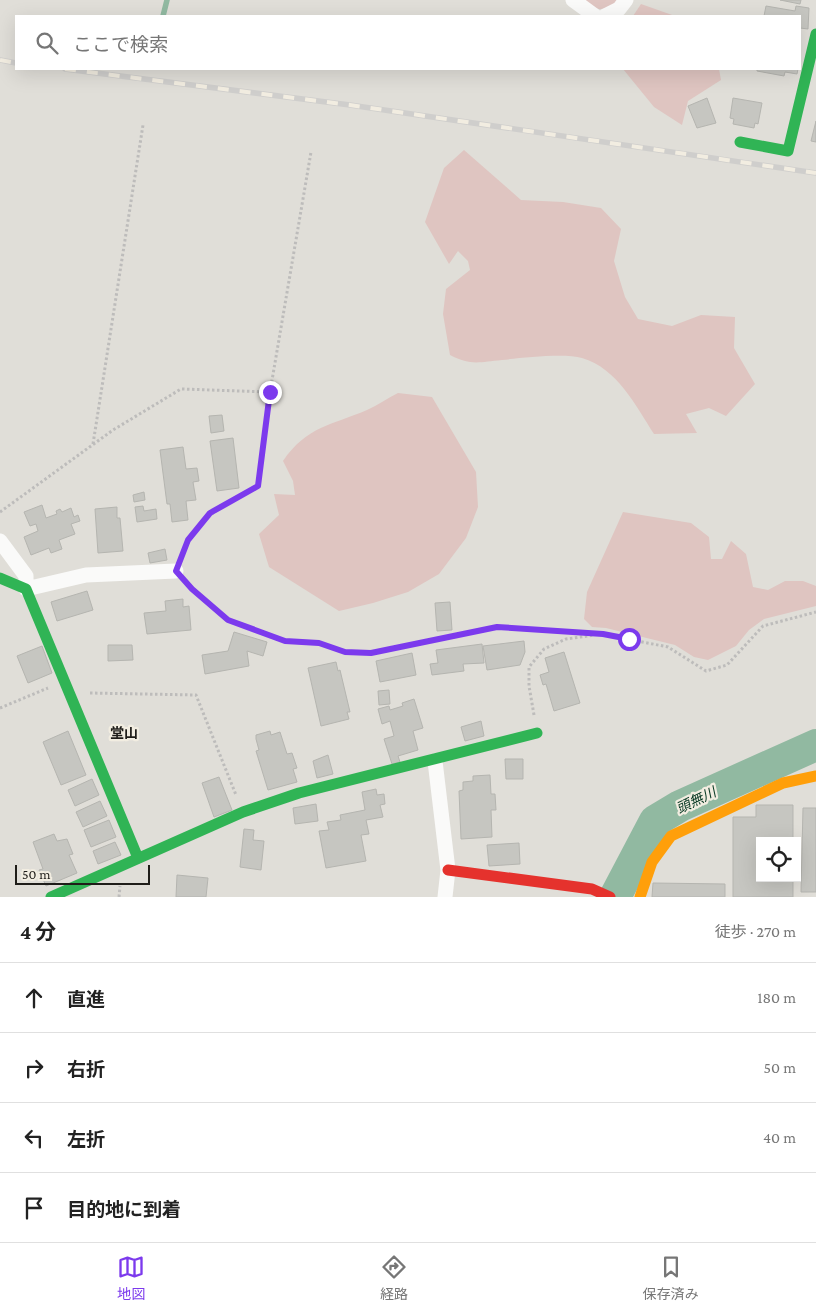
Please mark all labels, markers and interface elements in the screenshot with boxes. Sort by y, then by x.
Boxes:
search box [15,15,801,70]
icon: search [33,29,61,57]
text: ここで検索 [73,34,168,55]
route end [259,381,282,404]
route start [618,628,641,651]
district label: 堂山 [110,725,138,741]
water label: 頭無川 [674,783,720,816]
map controls [756,837,801,882]
button: locate [756,837,801,882]
scale bar [15,862,150,885]
text: 50 m [22,866,50,882]
text: 4 分 [20,920,56,944]
text: 徒歩 · 270 m [715,923,796,940]
icon: ahead [20,984,48,1012]
text: 直進 [67,989,105,1010]
text: 180 m [757,989,796,1006]
icon: right [20,1054,48,1082]
text: 右折 [67,1059,105,1080]
text: 50 m [764,1059,796,1076]
icon: left [20,1124,48,1152]
text: 左折 [67,1129,105,1150]
text: 40 m [763,1129,796,1146]
icon: arrive [20,1194,48,1222]
text: 目的地に到着 [67,1199,181,1220]
tab: 地図 [117,1253,145,1303]
tab: 経路 [380,1253,408,1303]
tab: 保存済み [643,1253,699,1303]

